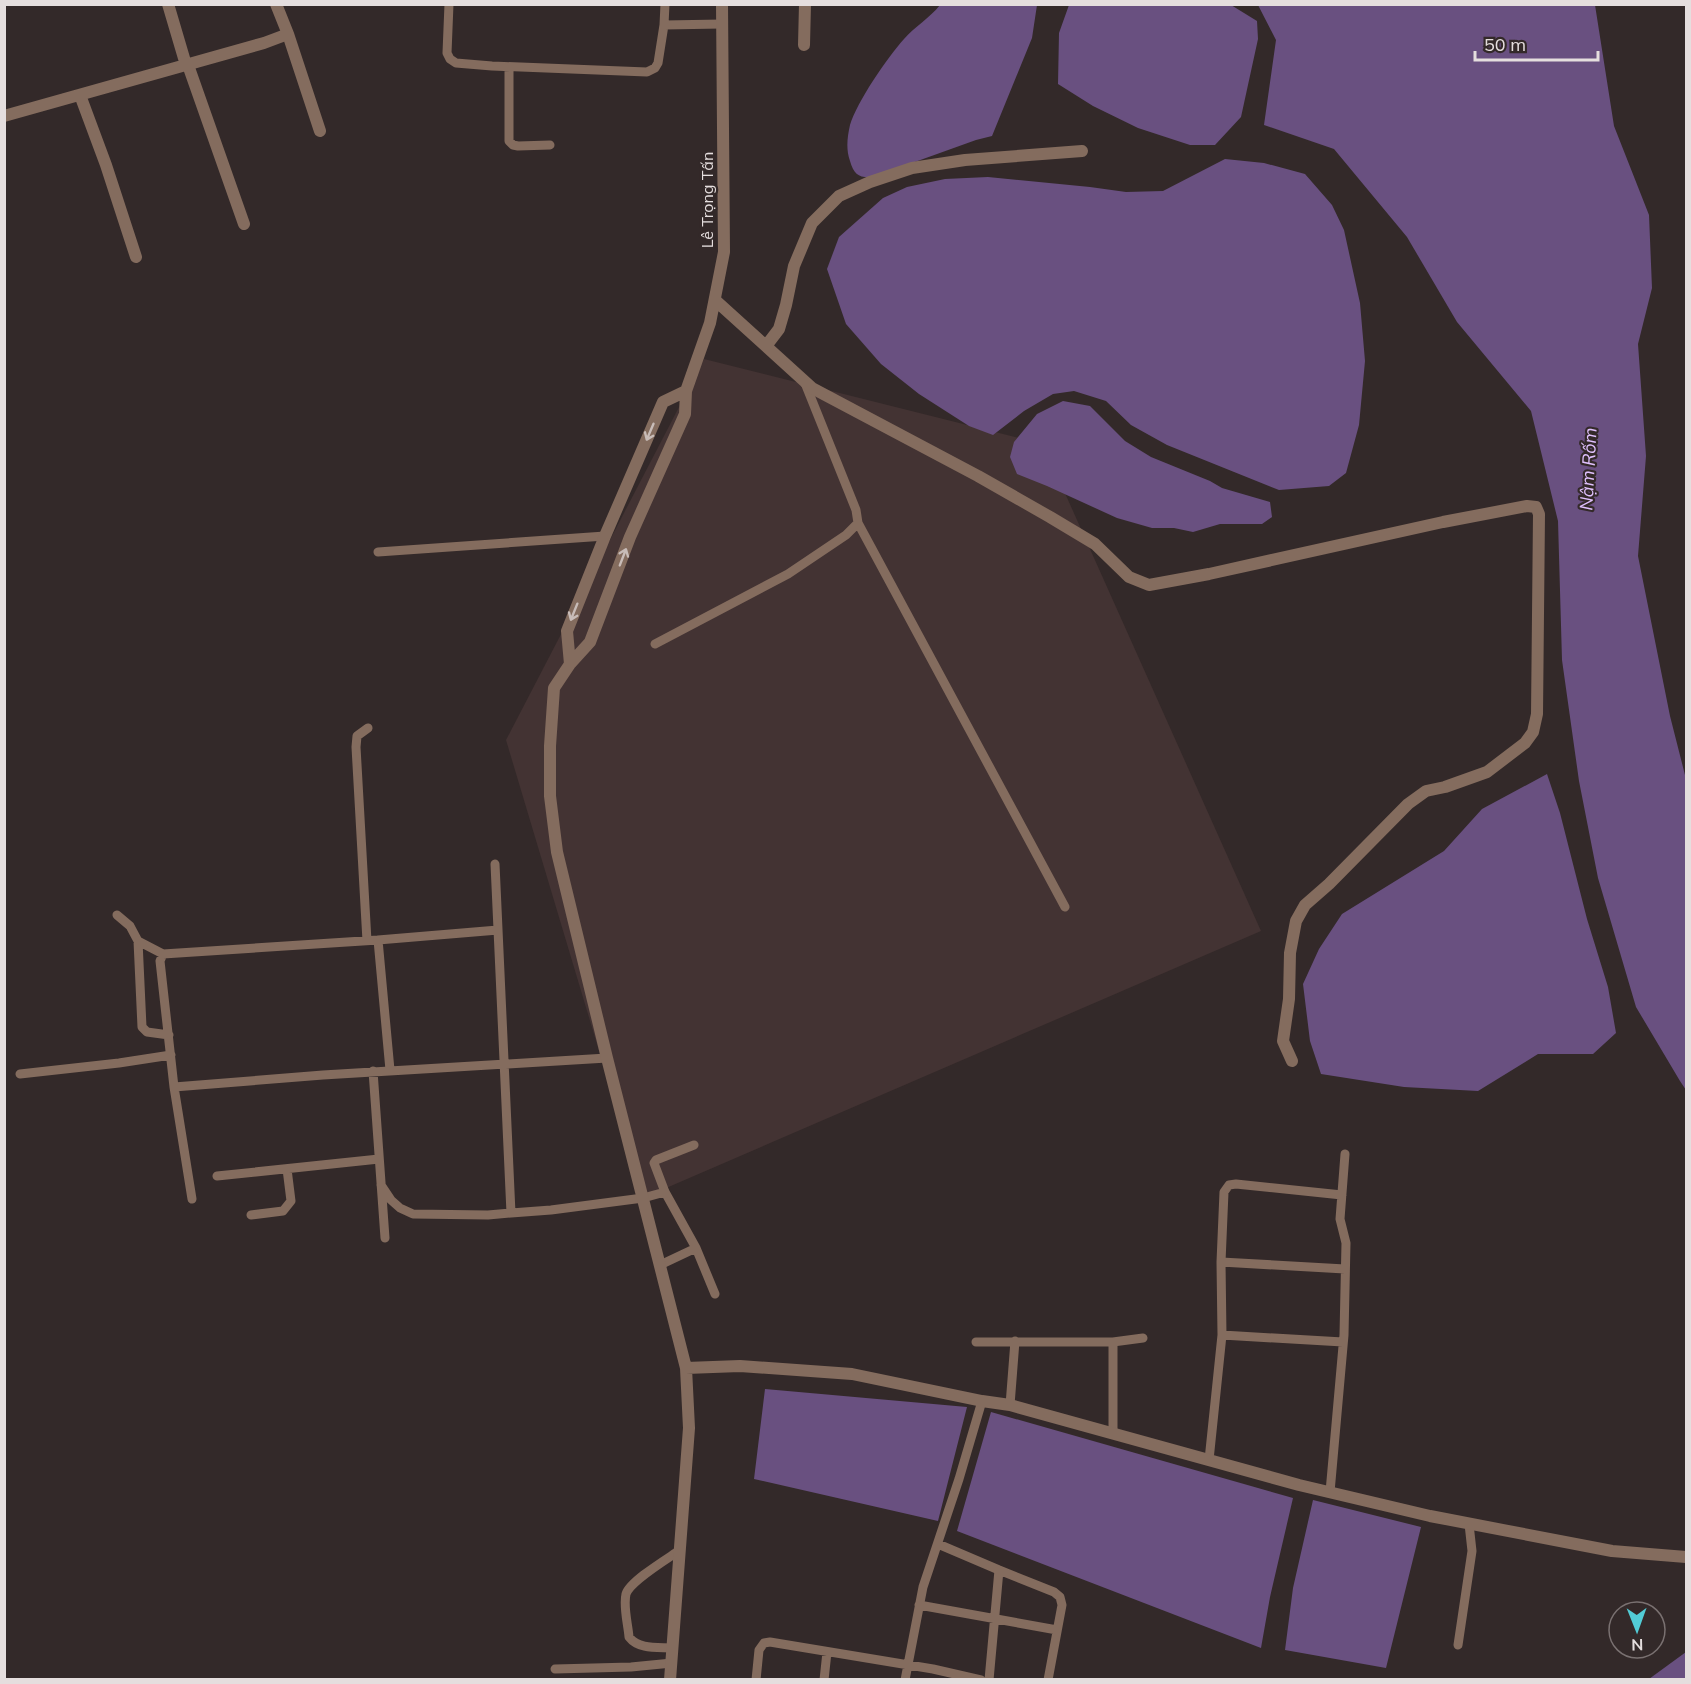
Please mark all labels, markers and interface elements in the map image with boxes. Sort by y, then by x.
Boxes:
scale bar [1475,24,1598,62]
text: 50 m [1484,33,1526,56]
street label: Lê Trọng Tấn [697,152,717,248]
one-way arrow [644,422,655,441]
water label: Nậm Rốm [1574,427,1602,511]
one-way arrow [618,548,629,567]
one-way arrow [568,602,579,620]
north arrow [1607,1600,1667,1660]
text: N [1631,1635,1643,1655]

